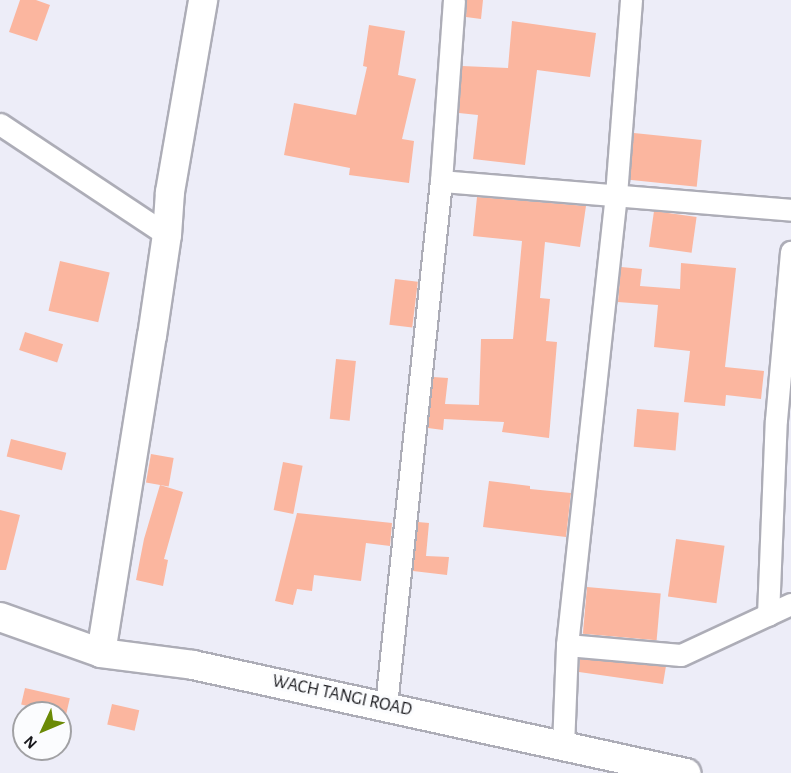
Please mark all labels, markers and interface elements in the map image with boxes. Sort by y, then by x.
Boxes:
street label: WACH TANGI ROAD [270,671,414,721]
north arrow [12,701,72,761]
text: N [21,733,40,752]

